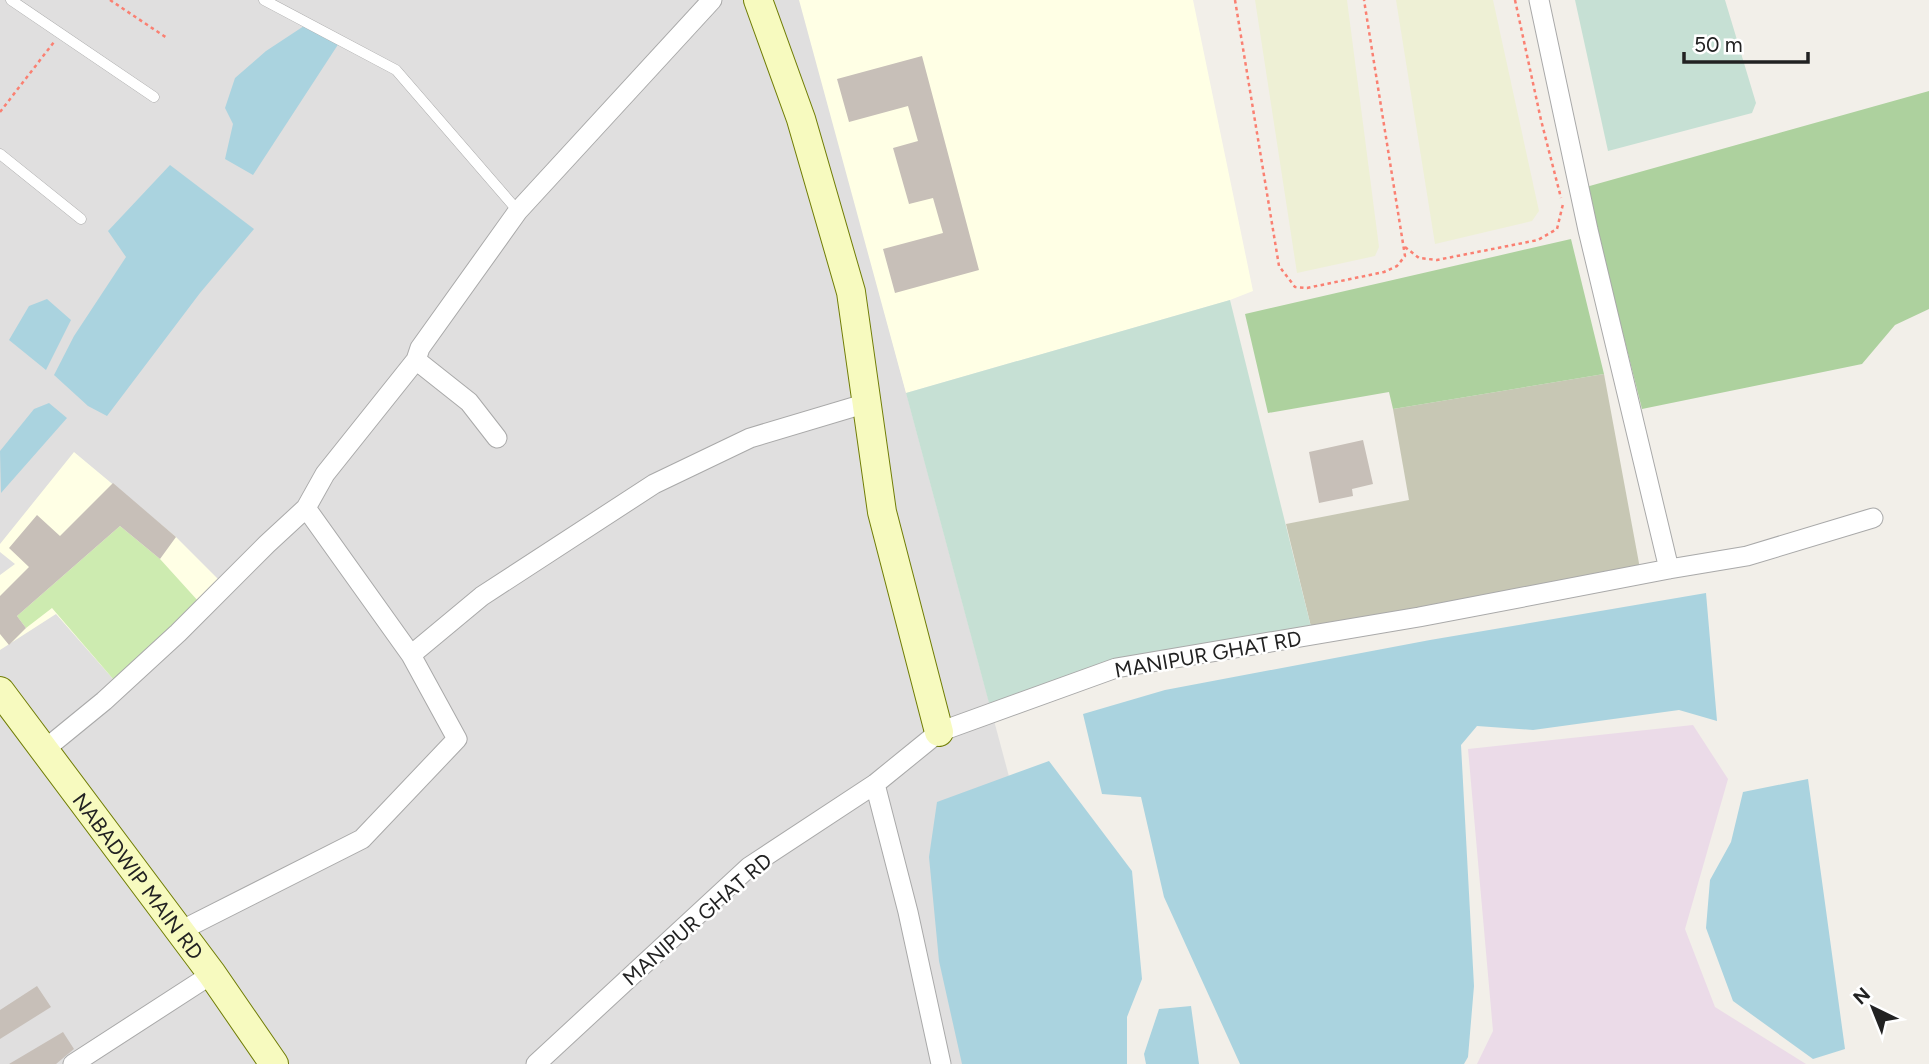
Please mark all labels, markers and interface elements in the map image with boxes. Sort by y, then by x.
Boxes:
scale bar [1684,21,1808,65]
text: 50 m [1694,32,1743,57]
street label: MANIPUR GHAT RD [1113,625,1303,683]
street label: NABADWIP MAIN RD [68,788,209,964]
street label: MANIPUR GHAT RD [617,847,777,991]
north arrow [1838,973,1908,1043]
text: N [1849,983,1875,1009]

